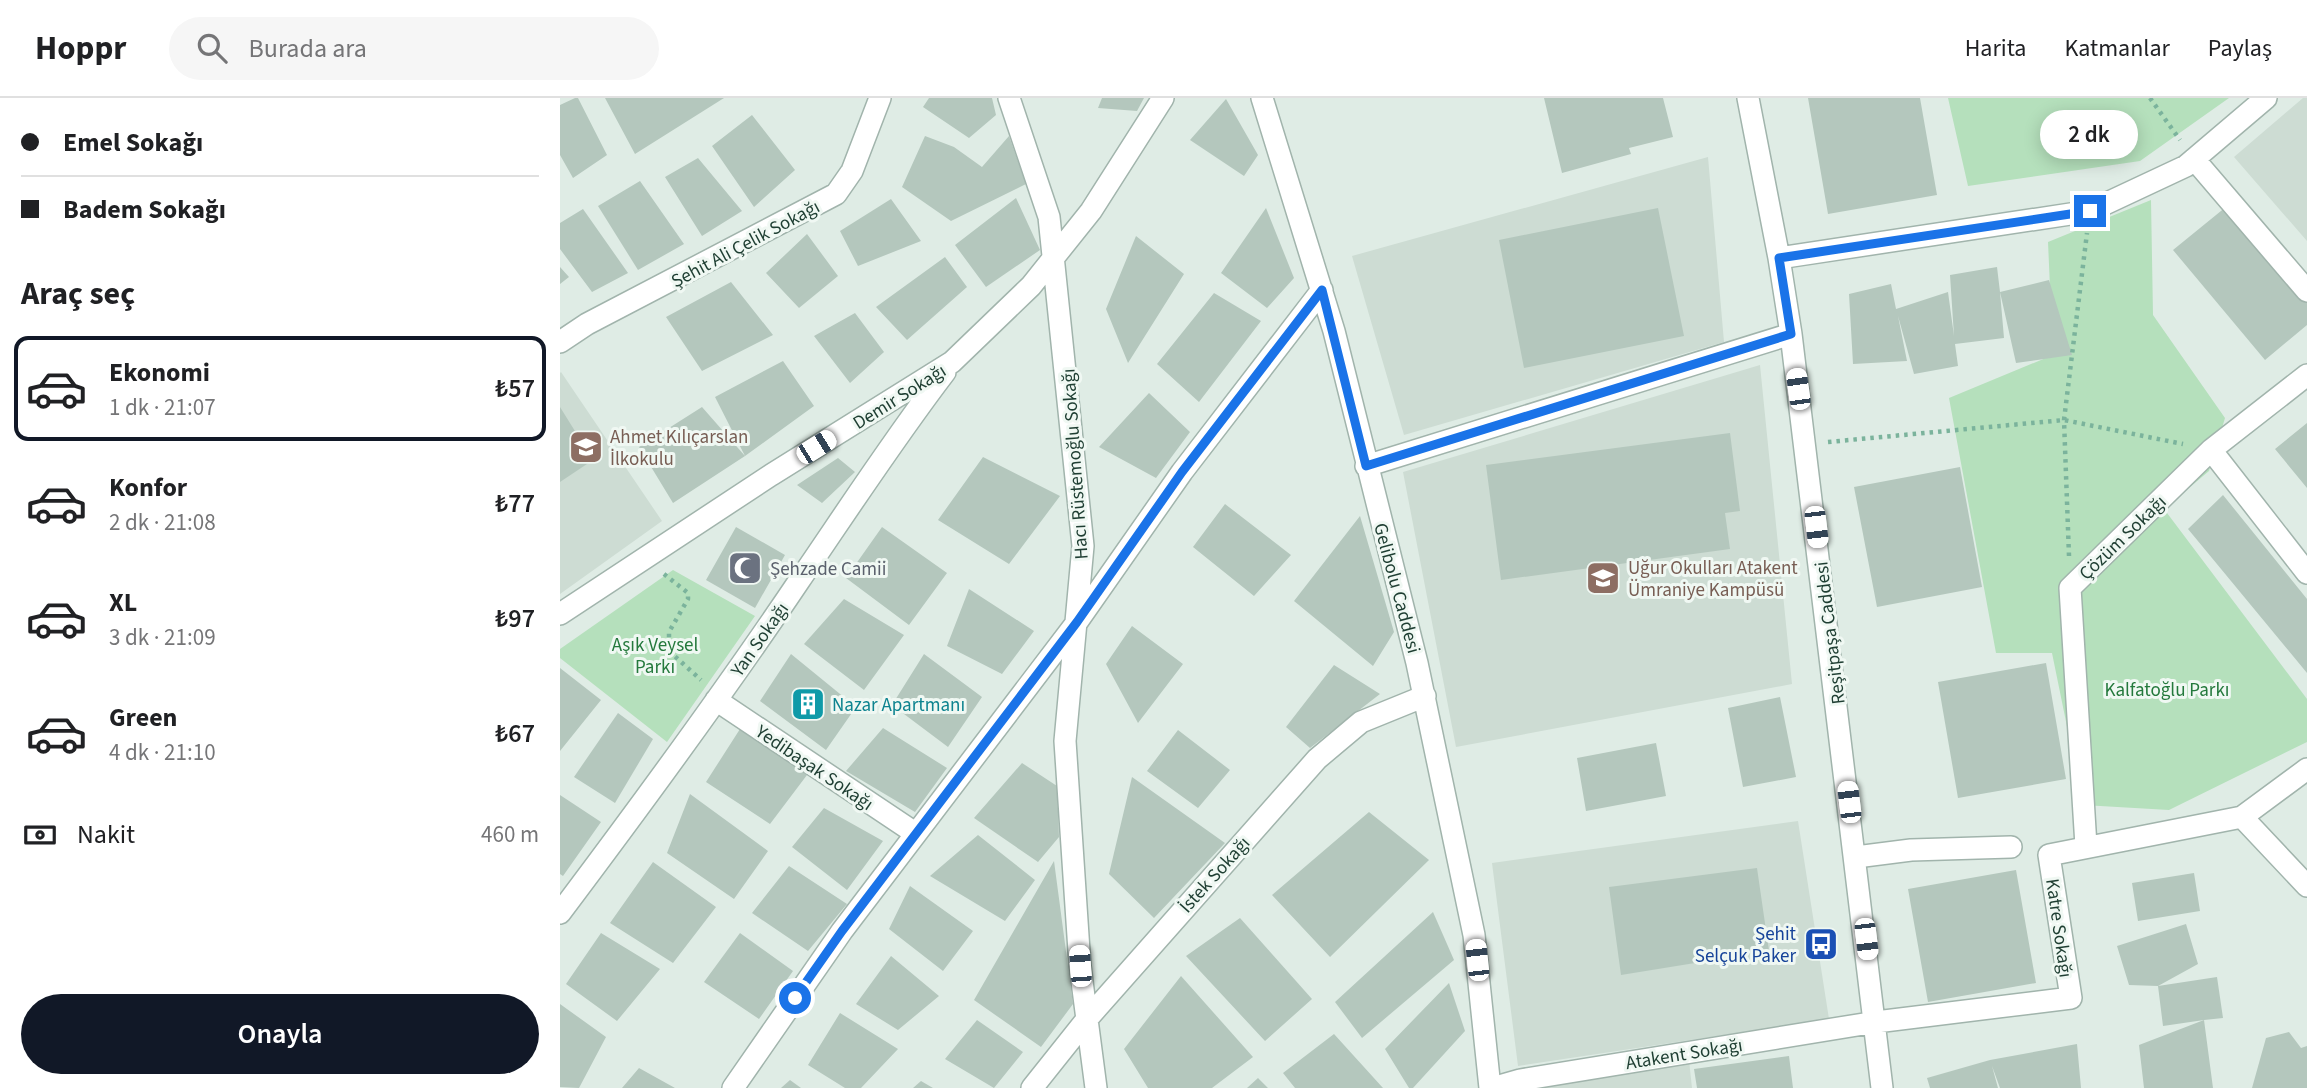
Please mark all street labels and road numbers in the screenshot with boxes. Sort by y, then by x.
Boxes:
street label: Şehit Ali Çelik Sokağı [667,194,825,295]
street label: Demir Sokağı [848,358,952,437]
street label: Hacı Rüstemoğlu Sokağı [1055,367,1096,560]
street label: Çözüm Sokağı [2073,489,2173,587]
street label: Gelibolu Caddesi [1366,520,1427,657]
street label: Reşitpaşa Caddesi [1808,560,1853,706]
street label: Yan Sokağı [724,597,796,683]
street label: Yedibaşak Sokağı [749,718,878,818]
street label: İstek Sokağı [1173,831,1257,919]
street label: Katre Sokağı [2038,877,2079,980]
street label: Atakent Sokağı [1624,1032,1745,1077]

